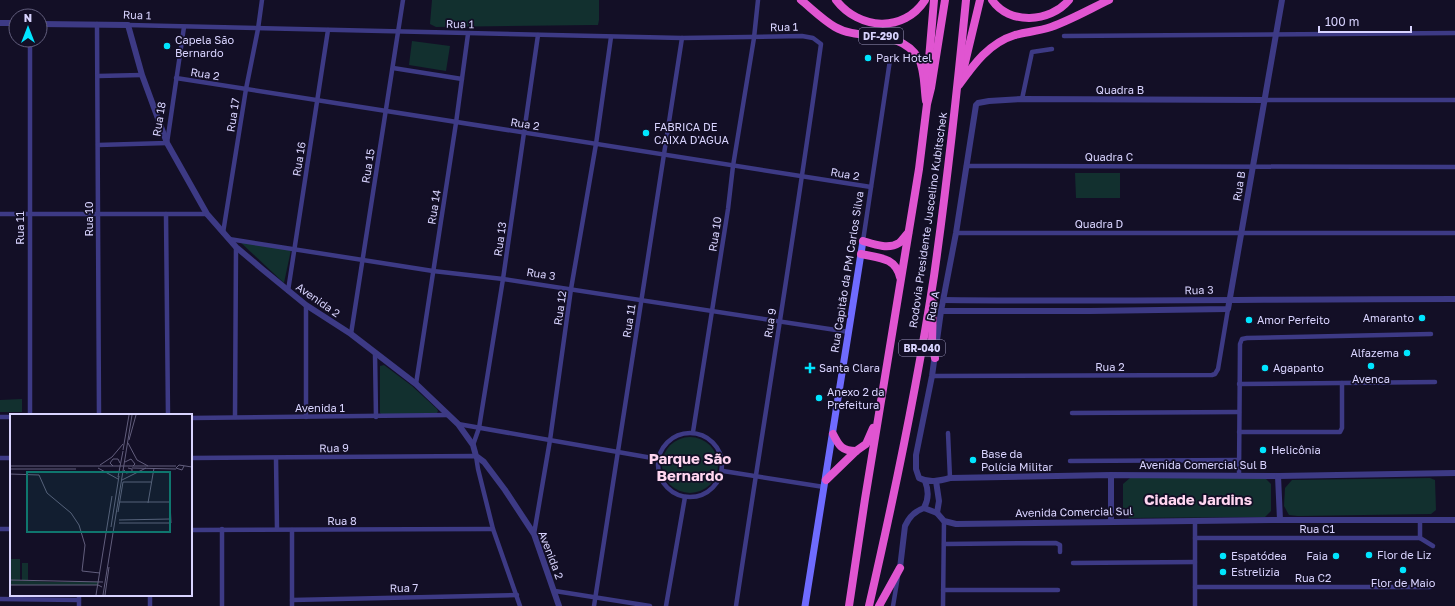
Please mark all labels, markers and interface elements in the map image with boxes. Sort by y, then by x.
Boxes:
north arrow [8,8,48,48]
street label: Rua 1 [123,8,151,21]
scale bar [1319,8,1411,34]
text: N [24,11,32,24]
text: 100 m [1325,14,1359,29]
street label: Rua 1 [446,17,474,30]
street label: Rua 1 [770,20,798,33]
road number: DF-290 [859,28,903,44]
place label: Capela São Bernardo [175,33,235,59]
marker: Capela São Bernardo [162,41,172,51]
place label: Park Hotel [876,51,932,64]
marker: Park Hotel [863,53,873,63]
street label: Rua 2 [190,65,221,82]
street label: Quadra B [1096,83,1144,96]
street label: Rua 17 [223,97,242,133]
street label: Rua 18 [149,100,168,137]
street label: Rodovia Presidente Juscelino Kubitschek [906,111,949,329]
street label: Rua 2 [510,115,541,132]
place label: FABRICA DE CAIXA D'AGUA [654,120,730,146]
marker: FABRICA DE CAIXA D'AGUA [641,128,651,138]
street label: Rua 16 [289,140,308,177]
street label: Rua 15 [358,148,377,184]
street label: Quadra C [1085,150,1133,163]
street label: Rua 2 [830,165,861,182]
street label: Rua B [1230,170,1247,202]
street label: Rua 14 [424,188,443,225]
street label: Rua Capitão da PM Carlos Silva [827,190,866,354]
street label: Rua 10 [82,201,95,237]
street label: Rua 11 [13,211,26,245]
street label: Rua 10 [705,215,724,252]
street label: Quadra D [1075,217,1124,230]
street label: Rua 13 [491,221,508,257]
street label: Rua 3 [526,265,557,282]
street label: Avenida 2 [294,280,343,320]
street label: Rua 3 [1184,283,1214,296]
street label: Rua A [923,289,942,322]
street label: Rua 12 [551,290,568,326]
street label: Rua 11 [619,303,638,339]
street label: Rua 9 [761,307,778,339]
place label: Amaranto [1363,311,1414,324]
place label: Amor Perfeito [1257,313,1330,326]
marker: Amaranto [1417,313,1427,323]
marker: Amor Perfeito [1244,315,1254,325]
road number: BR-040 [899,340,945,356]
place label: Alfazema [1351,346,1399,359]
marker: Alfazema [1402,348,1412,358]
street label: Rua 2 [1095,360,1125,373]
place label: Santa Clara [819,361,880,374]
place label: Agapanto [1273,361,1324,374]
marker: Avenca [1366,361,1376,371]
marker: Santa Clara [804,362,816,374]
marker: Agapanto [1260,363,1270,373]
place label: Avenca [1352,372,1390,385]
place label: Anexo 2 da Prefeitura [827,385,885,411]
marker: Anexo 2 da Prefeitura [814,393,824,403]
street label: Avenida 1 [295,401,345,414]
inset map [10,414,192,596]
street label: Rua 9 [319,441,349,454]
place label: Helicônia [1271,443,1321,456]
marker: Helicônia [1258,445,1268,455]
place label: Base da Polícia Militar [981,447,1054,473]
district label: Parque São Bernardo [649,449,731,484]
marker: Base da Polícia Militar [968,455,978,465]
street label: Avenida Comercial Sul B [1139,458,1267,471]
district label: Cidade Jardins [1144,490,1252,508]
street label: Avenida Comercial Sul [1015,504,1133,519]
street label: Rua 8 [327,514,357,527]
street label: Rua C1 [1299,522,1335,535]
street label: Avenida 2 [536,529,567,581]
place label: Flor de Liz [1377,548,1432,561]
place label: Espatódea [1231,549,1287,562]
place label: Faia [1306,549,1328,562]
marker: Flor de Liz [1364,550,1374,560]
marker: Espatódea [1218,551,1228,561]
marker: Faia [1331,551,1341,561]
place label: Estrelizia [1231,565,1280,578]
marker: Flor de Maio [1398,565,1408,575]
marker: Estrelizia [1218,567,1228,577]
street label: Rua C2 [1295,571,1331,584]
place label: Flor de Maio [1371,576,1436,589]
street label: Rua 7 [390,581,419,594]

